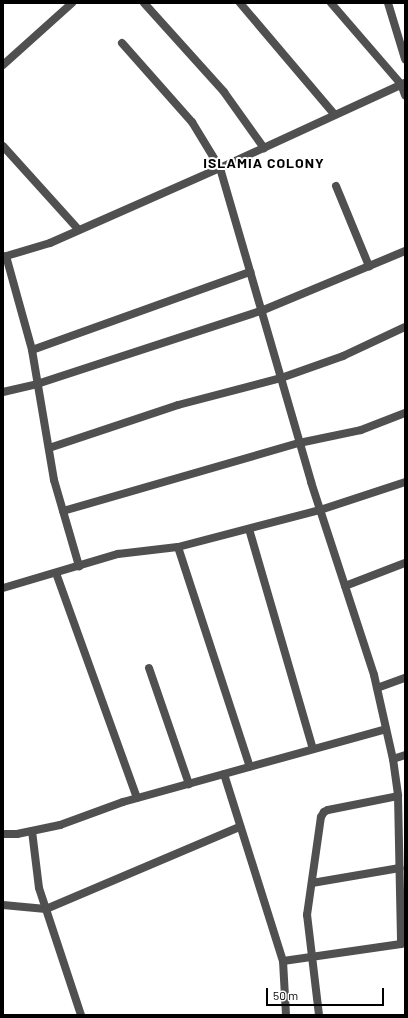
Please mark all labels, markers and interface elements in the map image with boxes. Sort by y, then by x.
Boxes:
district label: ISLAMIA COLONY [203,155,325,171]
scale bar [268,980,386,1006]
text: 50 m [273,988,298,1002]

